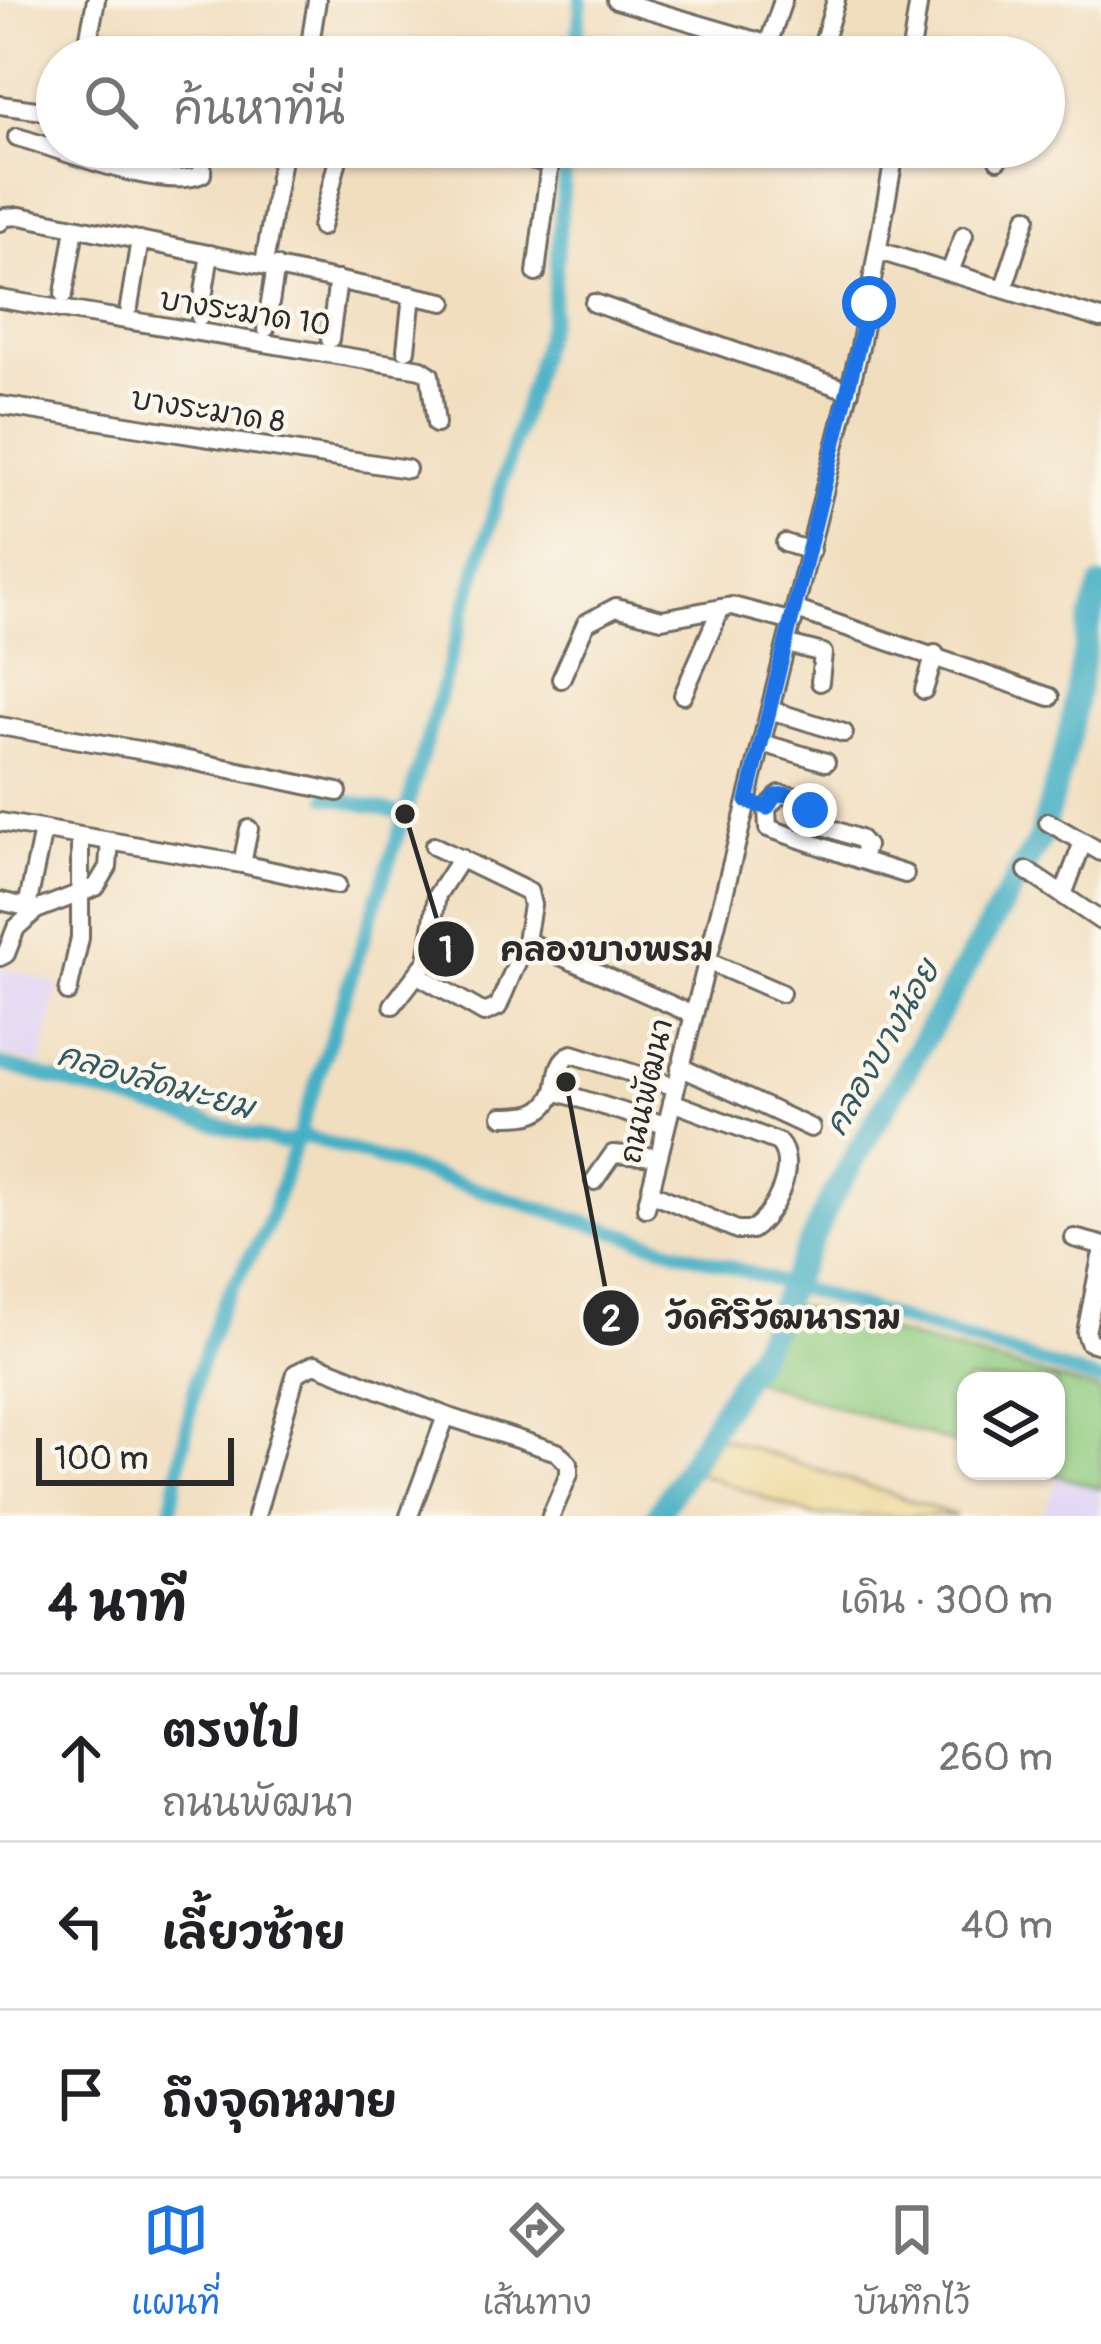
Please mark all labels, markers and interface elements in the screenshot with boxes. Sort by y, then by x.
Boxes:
search box [36,36,1065,168]
icon: search [78,69,144,135]
text: ค้นหาที่นี่ [174,82,345,138]
route start [842,276,896,330]
street label: บางระมาด 10 [157,281,333,344]
street label: บางระมาด 8 [128,380,288,441]
route end [783,783,837,837]
callout: คลองบางพรม [416,915,737,984]
text: 1 [439,928,453,973]
text: คลองบางพรม [501,930,713,971]
water label: คลองบางน้อย [815,950,950,1143]
street label: ถนนพัฒนา [612,1015,681,1167]
water label: คลองลัดมะยม [53,1034,261,1130]
callout: วัดศิริวัฒนาราม [581,1283,925,1352]
text: 2 [601,1297,621,1342]
text: วัดศิริวัฒนาราม [665,1298,901,1339]
map controls [957,1372,1065,1480]
button: layers [957,1372,1065,1480]
scale bar [36,1432,234,1485]
text: 100 m [54,1438,148,1479]
text: 4 นาที [48,1572,187,1636]
text: เดิน · 300 m [840,1576,1053,1625]
text: ตรงไป [162,1704,300,1760]
icon: ahead [48,1725,114,1791]
text: 260 m [939,1733,1053,1782]
text: ถนนพัฒนา [162,1779,354,1828]
icon: left [48,1893,114,1959]
text: 40 m [961,1901,1053,1950]
text: เลี้ยวซ้าย [162,1906,345,1962]
icon: arrive [48,2061,114,2127]
text: ถึงจุดหมาย [162,2074,397,2130]
tab: แผนที่ [131,2197,220,2327]
tab: เส้นทาง [482,2197,592,2327]
tab: บันทึกไว้ [854,2197,970,2327]

